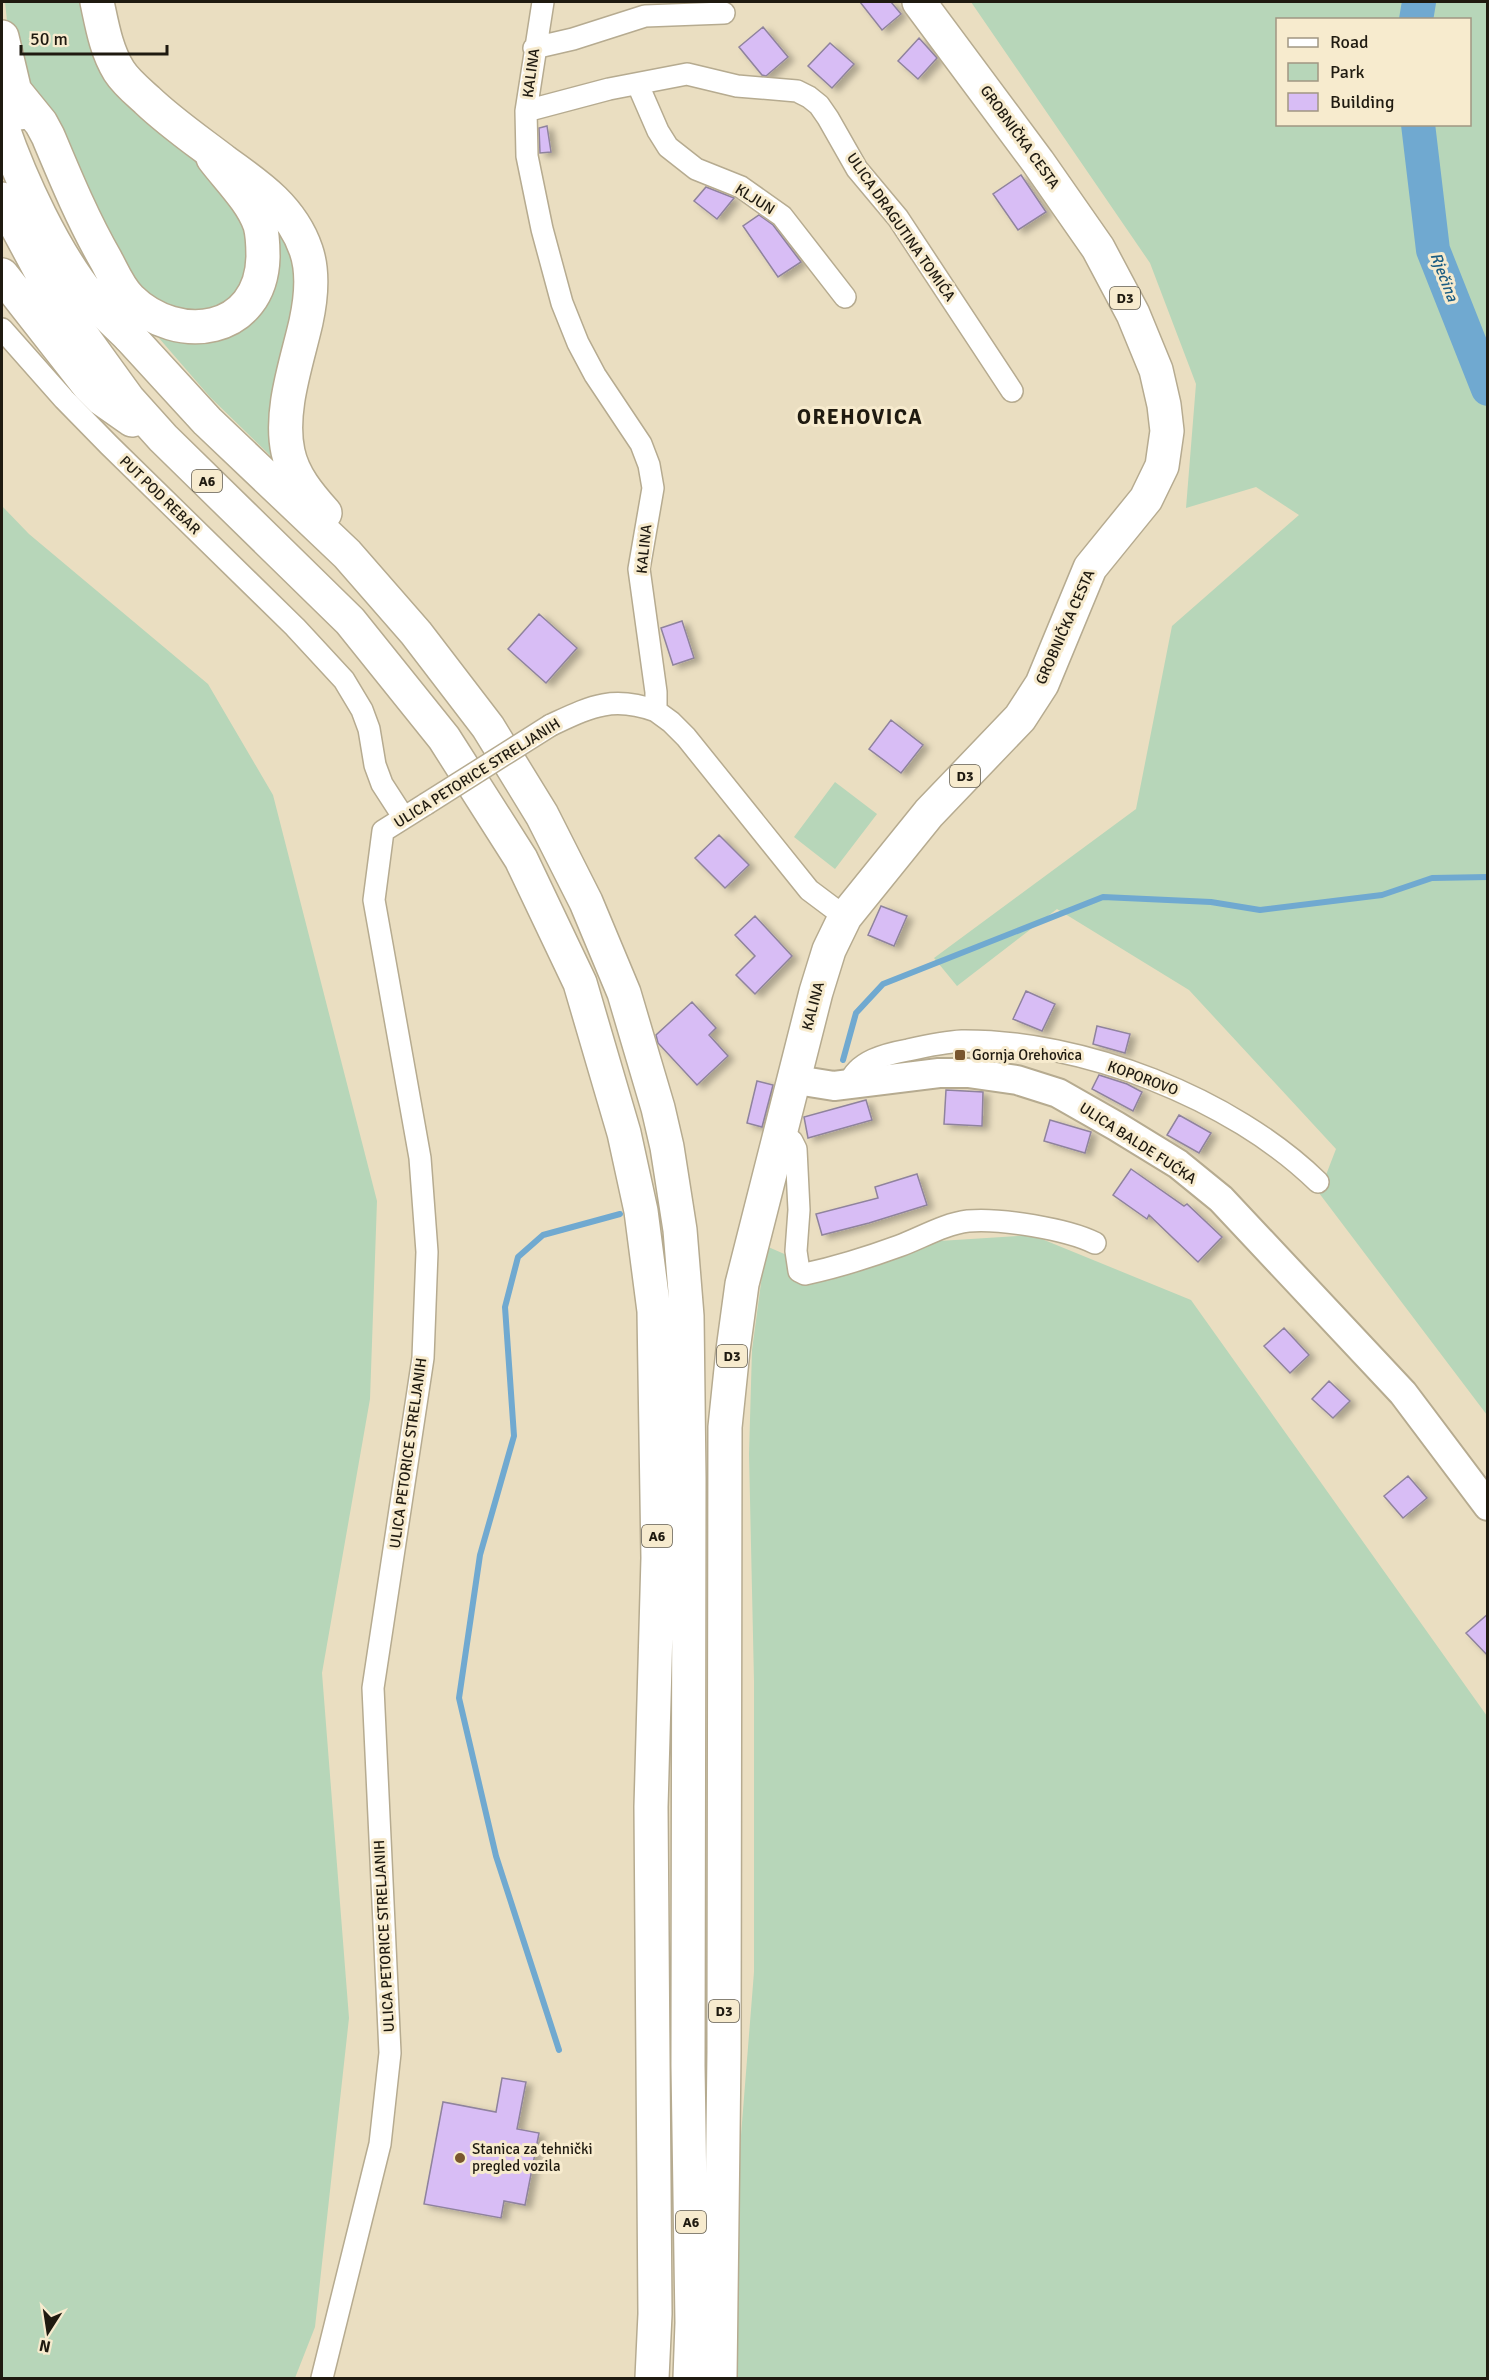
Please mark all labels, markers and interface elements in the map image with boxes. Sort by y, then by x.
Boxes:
scale bar [21,18,166,56]
legend [1276,18,1471,126]
text: 50 m [30,28,68,50]
text: Road [1330,31,1369,53]
street label: KALINA [519,47,543,99]
text: Park [1330,61,1365,83]
street label: GROBNIČKA CESTA [976,81,1064,192]
text: Building [1330,91,1394,113]
street label: ULICA DRAGUTINA TOMIĆA [843,149,960,305]
street label: KLJUN [732,180,778,218]
water label: Rječina [1426,250,1463,305]
road number: D3 [1110,287,1140,309]
district label: OREHOVICA [797,404,923,430]
street label: PUT POD REBAR [116,452,204,538]
road number: A6 [192,470,222,492]
street label: KALINA [632,523,656,575]
street label: GROBNIČKA CESTA [1031,567,1098,687]
street label: ULICA PETORICE STRELJANIH [391,714,563,832]
road number: D3 [950,765,980,787]
street label: KALINA [798,980,828,1032]
place label: Gornja Orehovica [972,1046,1082,1064]
marker: Gornja Orehovica [953,1048,967,1062]
street label: KOPOROVO [1105,1057,1181,1099]
street label: ULICA BALDE FUĆKA [1076,1098,1200,1188]
road number: D3 [717,1345,747,1367]
street label: ULICA PETORICE STRELJANIH [386,1356,430,1550]
road number: A6 [642,1525,672,1547]
street label: ULICA PETORICE STRELJANIH [370,1839,398,2033]
road number: D3 [709,2000,739,2022]
place label: Stanica za tehnički pregled vozila [472,2140,593,2175]
marker: Stanica za tehnički pregled vozila [453,2151,467,2165]
road number: A6 [676,2211,706,2233]
north arrow [18,2302,78,2362]
text: N [38,2335,53,2357]

